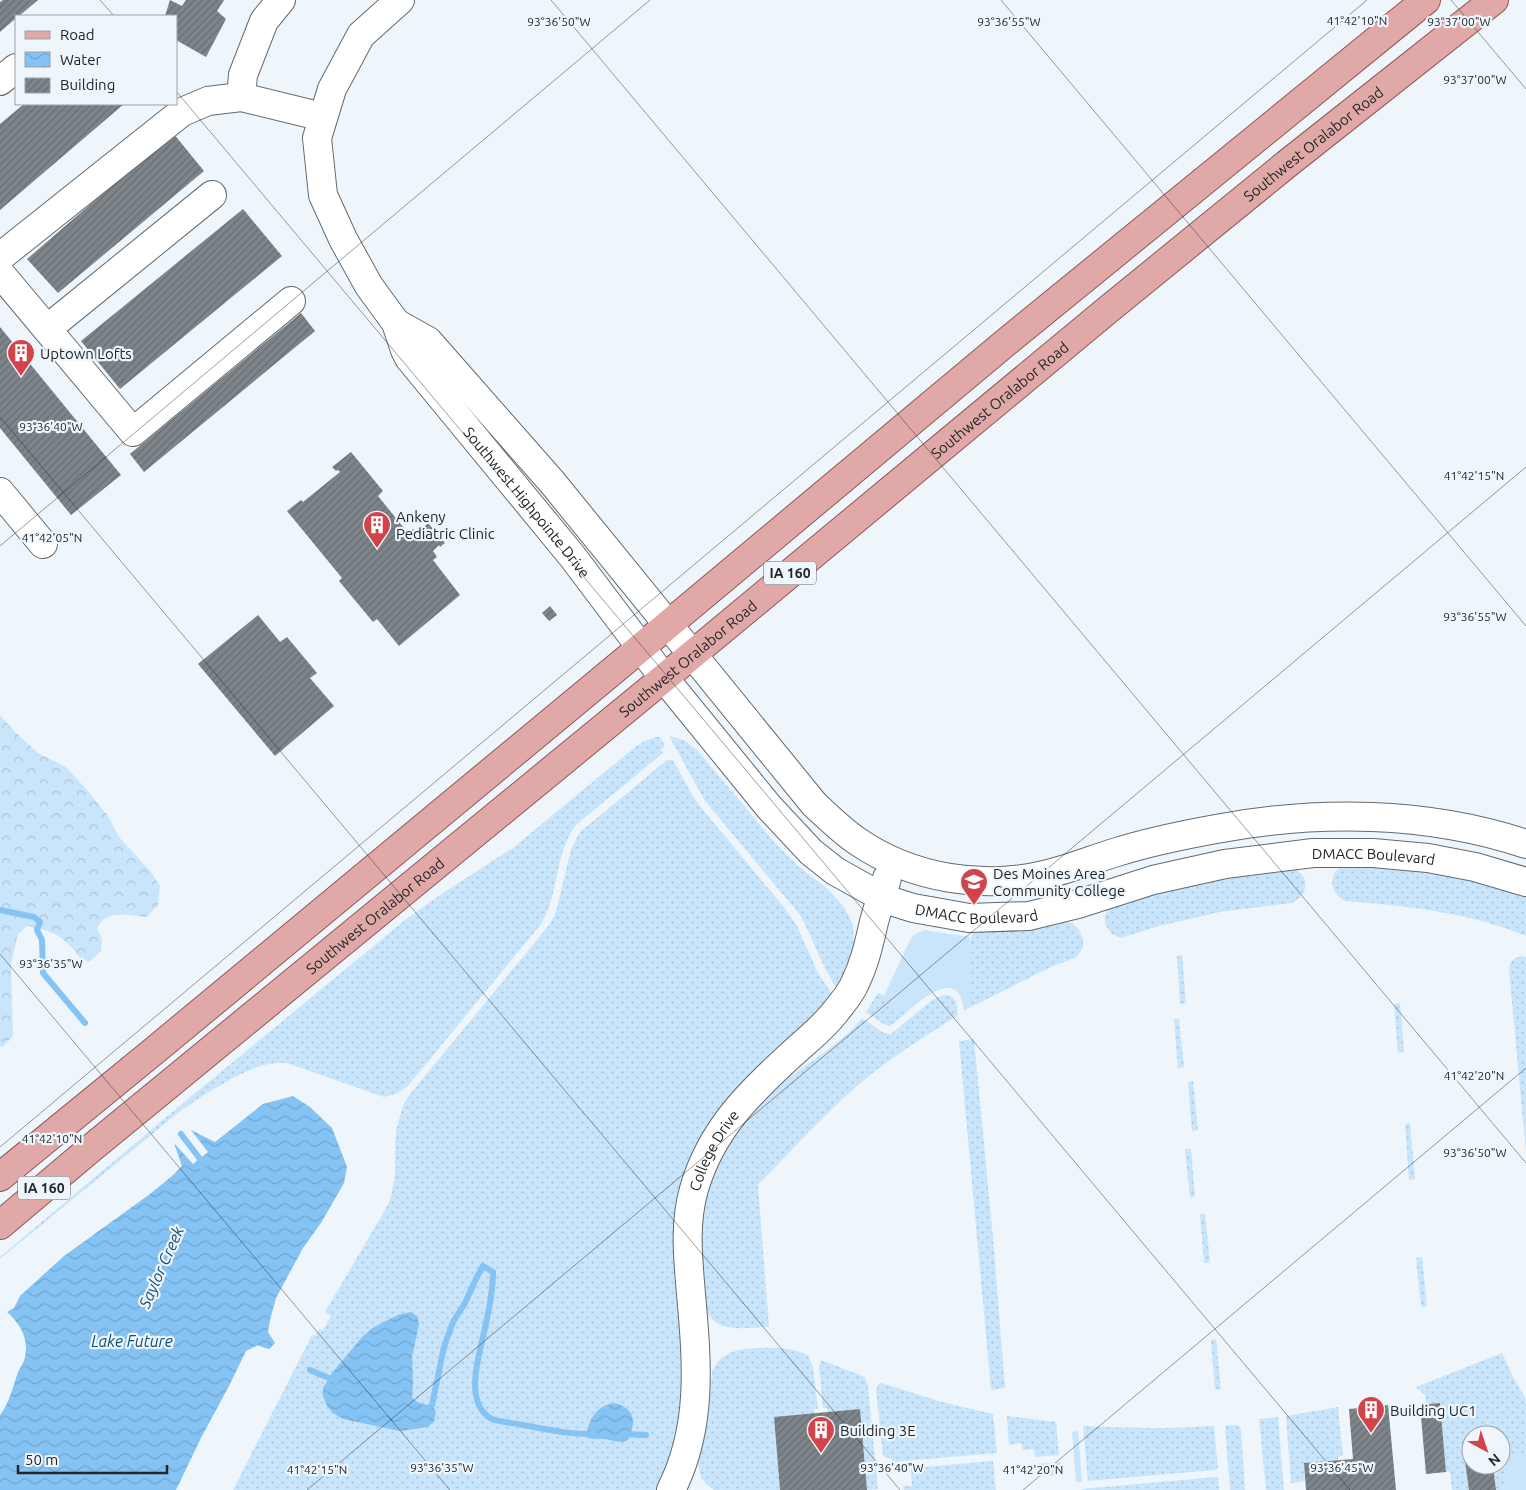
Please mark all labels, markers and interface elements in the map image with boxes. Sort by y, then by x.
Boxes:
text: 41°42'10"N [1327,14,1387,27]
legend [15,15,178,105]
text: 93°36'50"W [527,15,591,28]
text: 93°36'55"W [977,15,1041,28]
text: 93°37'00"W [1427,15,1491,28]
text: Road [60,26,95,43]
text: Water [60,51,101,68]
text: 93°37'00"W [1443,73,1507,86]
text: Building [60,76,115,93]
street label: Southwest Oralabor Road [1240,83,1386,204]
building icon: Uptown Lofts [6,338,36,377]
street label: Southwest Oralabor Road [927,338,1072,462]
place label: Uptown Lofts [40,345,132,362]
text: 93°36'40"W [19,420,83,433]
street label: Southwest Highpointe Drive [461,423,594,581]
text: 41°42'15"N [1444,469,1504,482]
place label: Ankeny Pediatric Clinic [396,508,495,542]
building icon: Ankeny Pediatric Clinic [362,510,392,549]
text: 41°42'05"N [22,531,82,544]
road number: IA 160 [764,562,816,584]
street label: Southwest Oralabor Road [615,596,760,720]
text: 93°36'55"W [1443,610,1507,623]
street label: DMACC Boulevard [1312,845,1437,868]
street label: Southwest Oralabor Road [302,854,447,977]
place label: Des Moines Area Community College [993,865,1125,899]
school or university icon: Des Moines Area Community College [959,867,989,906]
street label: DMACC Boulevard [914,900,1040,926]
text: 93°36'35"W [19,957,83,970]
text: 41°42'20"N [1444,1069,1504,1082]
street label: College Drive [685,1106,742,1193]
text: 41°42'10"N [22,1132,82,1145]
text: 93°36'50"W [1443,1146,1507,1159]
road number: IA 160 [18,1176,70,1200]
water label: Saylor Creek [135,1223,187,1312]
water label: Lake Future [91,1332,173,1350]
building icon: Building UC1 [1356,1395,1386,1434]
place label: Building UC1 [1390,1402,1477,1419]
building icon: Building 3E [806,1415,836,1454]
place label: Building 3E [840,1422,916,1439]
north arrow [1461,1425,1511,1475]
scale bar [18,1442,166,1474]
text: N [1485,1450,1504,1469]
text: 50 m [25,1451,58,1468]
text: 93°36'35"W [410,1461,474,1474]
text: 93°36'40"W [860,1461,924,1474]
text: 93°36'45"W [1310,1461,1374,1474]
text: 41°42'15"N [287,1463,347,1476]
text: 41°42'20"N [1003,1463,1063,1476]

